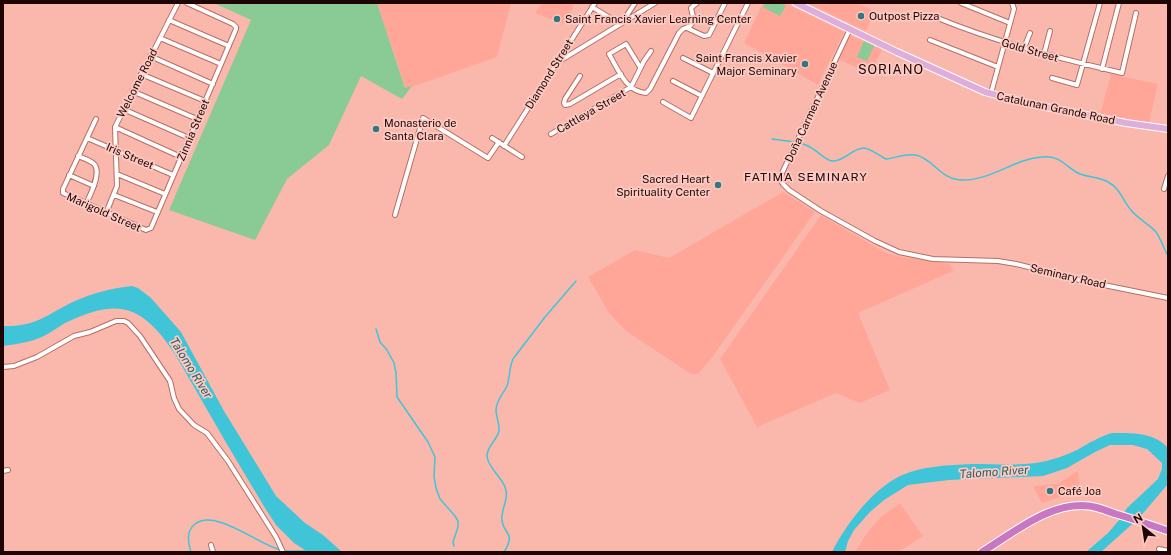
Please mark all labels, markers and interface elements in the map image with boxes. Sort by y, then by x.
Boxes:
place label: Outpost Pizza [869,10,939,22]
marker: Outpost Pizza [856,11,866,21]
place label: Saint Francis Xavier Learning Center [565,13,751,25]
marker: Saint Francis Xavier Learning Center [552,14,562,24]
street label: Gold Street [1000,36,1060,64]
street label: Diamond Street [523,37,575,111]
street label: Welcome Road [114,46,160,120]
place label: Saint Francis Xavier Major Seminary [696,52,797,77]
marker: Saint Francis Xavier Major Seminary [800,59,810,69]
street label: Doña Carmen Avenue [782,60,840,164]
district label: SORIANO [858,62,924,77]
street label: Cattleya Street [555,86,627,136]
street label: Catalunan Grande Road [996,90,1116,126]
street label: Zinnia Street [175,97,211,163]
place label: Monasterio de Santa Clara [384,117,457,142]
marker: Monasterio de Santa Clara [371,124,381,134]
street label: Iris Street [104,141,156,171]
district label: FATIMA SEMINARY [744,170,868,184]
place label: Sacred Heart Spirituality Center [616,173,710,198]
marker: Sacred Heart Spirituality Center [713,180,723,190]
street label: Marigold Street [65,190,143,234]
street label: Seminary Road [1029,261,1107,291]
water label: Talomo River [167,335,215,401]
water label: Talomo River [959,463,1029,481]
place label: Café Joa [1058,485,1101,497]
marker: Café Joa [1045,486,1055,496]
north arrow [1123,507,1163,547]
text: N [1131,511,1145,526]

